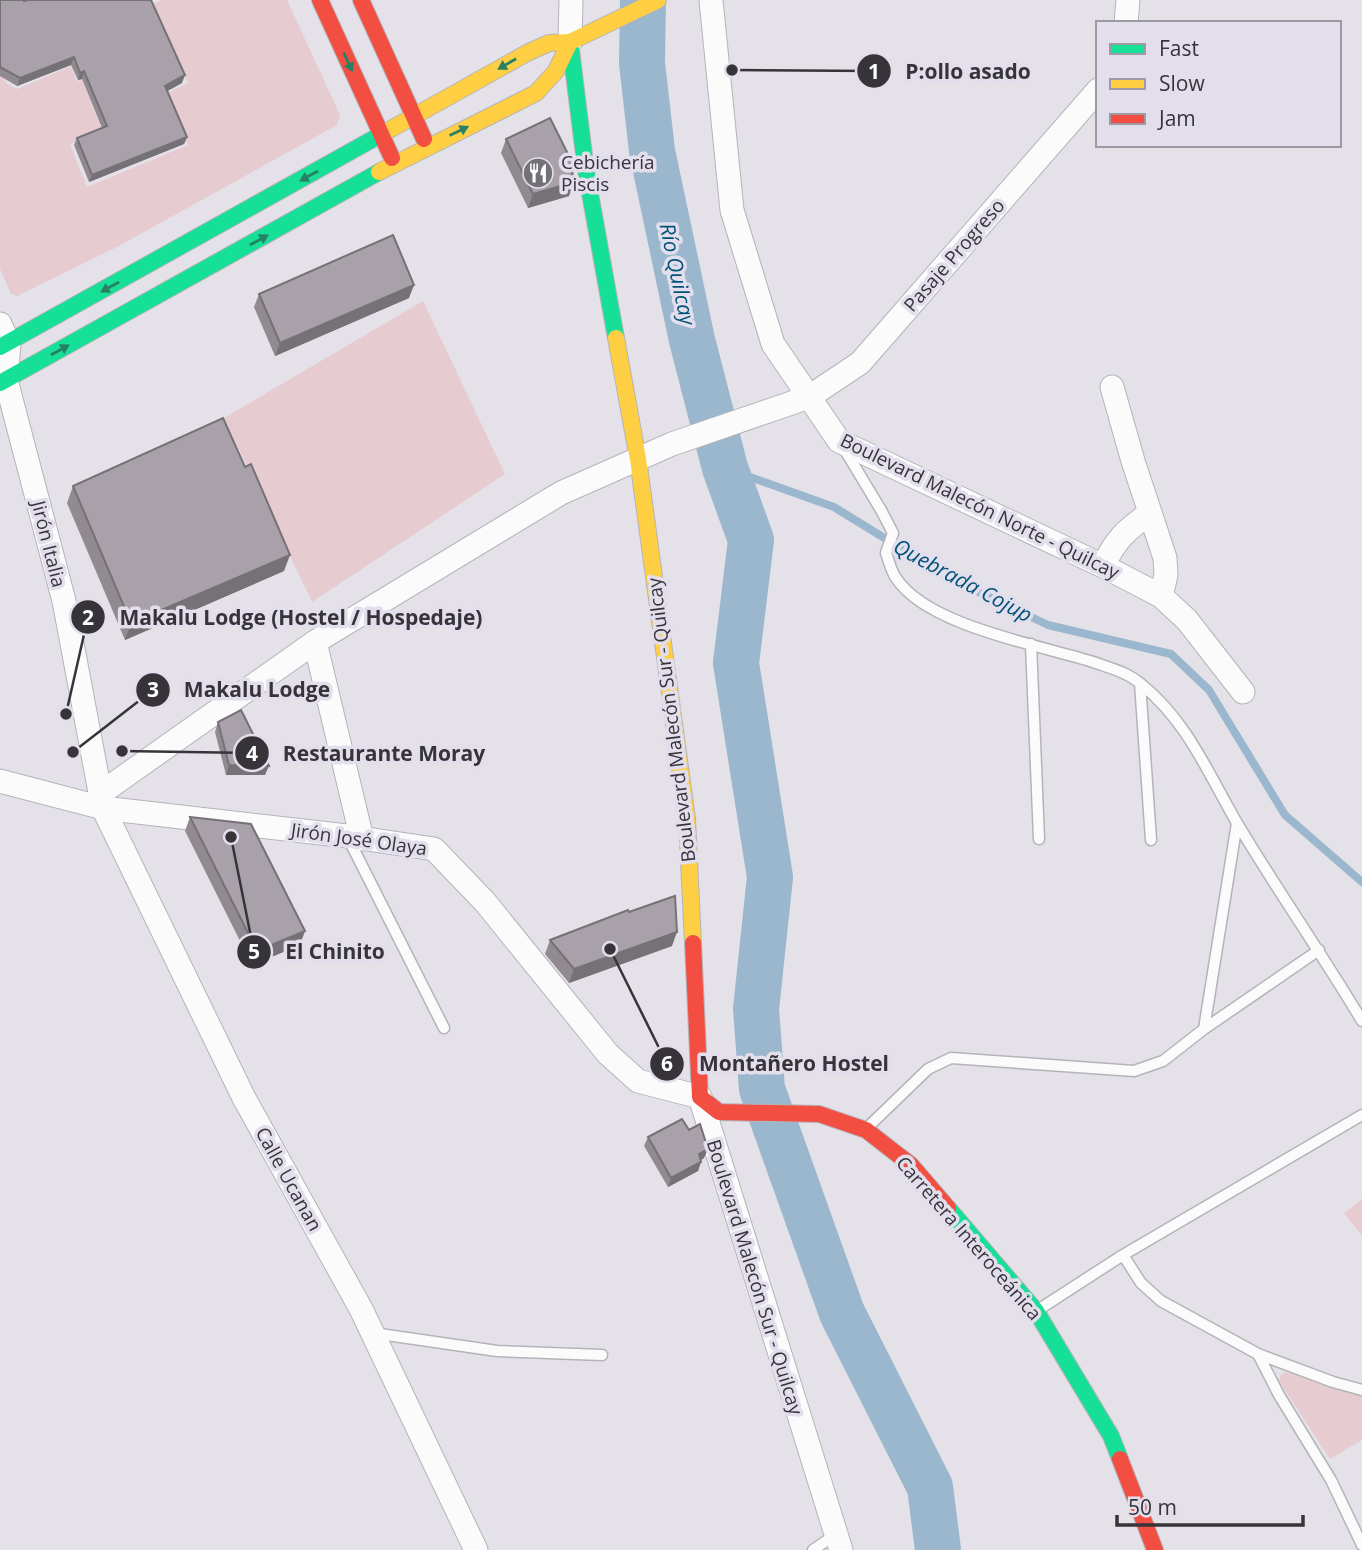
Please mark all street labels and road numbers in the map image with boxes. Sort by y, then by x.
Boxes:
street label: Pasaje Progreso [898,193,1010,317]
street label: Boulevard Malecón Norte - Quilcay [836,427,1124,585]
street label: Jirón Italia [25,496,72,590]
street label: Boulevard Malecón Sur - Quilcay [641,576,701,864]
street label: Jirón José Olaya [287,816,429,861]
street label: Calle Ucanan [250,1122,328,1236]
street label: Boulevard Malecón Sur - Quilcay [701,1136,809,1418]
street label: Carretera Interoceánica [890,1150,1048,1326]

